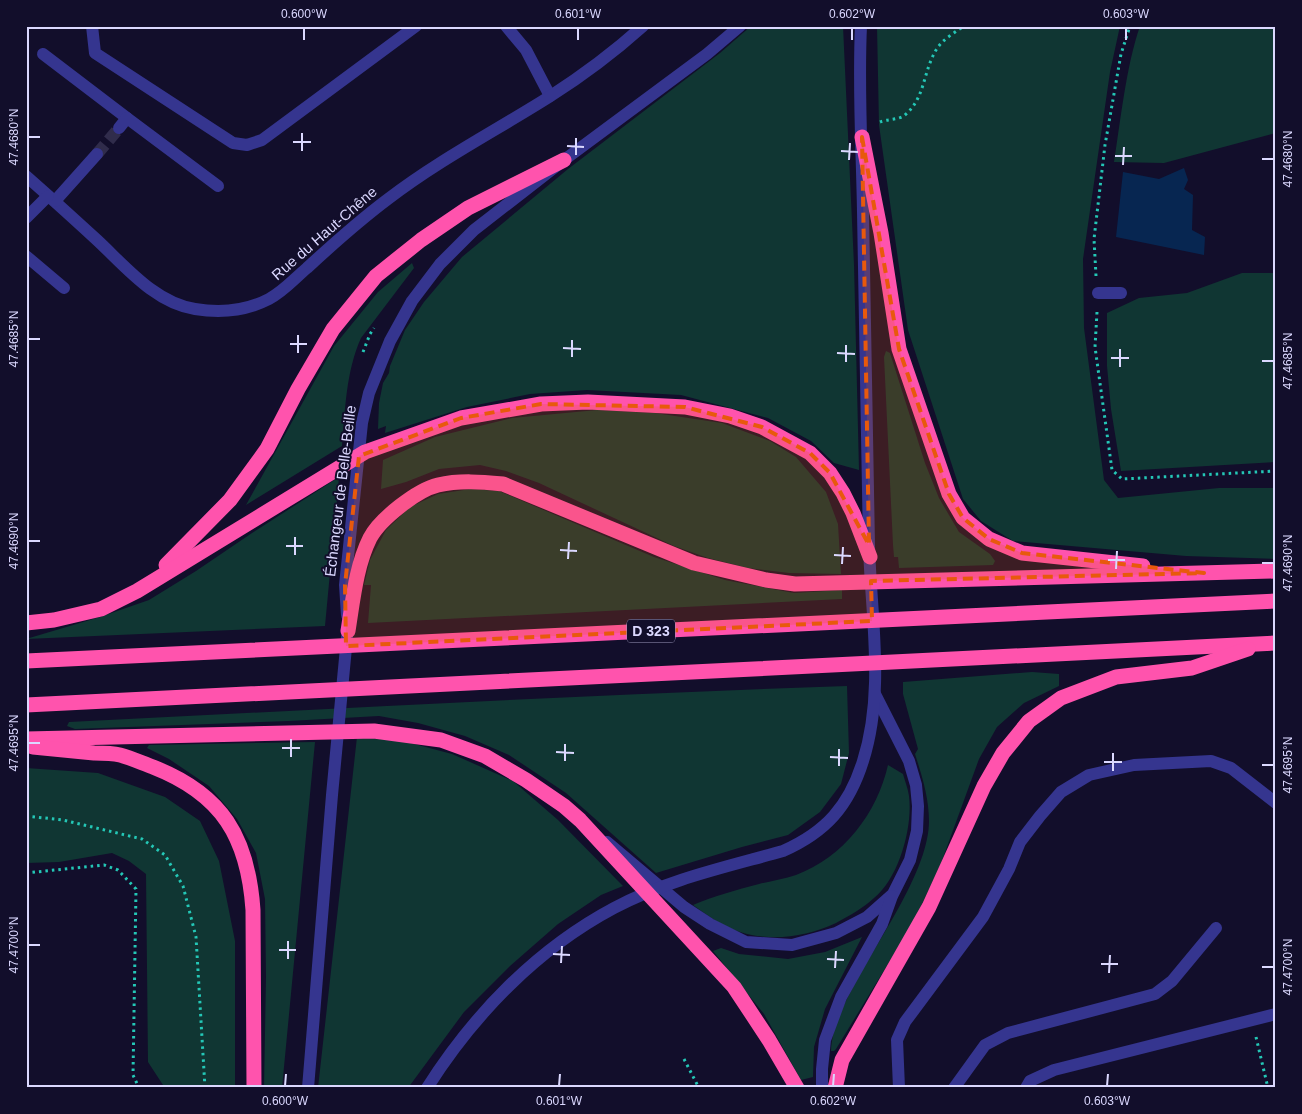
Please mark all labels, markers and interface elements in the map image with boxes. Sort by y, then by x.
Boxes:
text: 0.600°W [281,7,328,21]
text: 0.601°W [555,7,602,21]
text: 0.602°W [829,7,876,21]
text: 0.603°W [1103,7,1150,21]
text: 47.4680°N [7,109,21,165]
text: 47.4680°N [1281,131,1295,187]
street label: Rue du Haut-Chêne [268,183,380,283]
text: 47.4685°N [7,311,21,367]
text: 47.4685°N [1281,333,1295,389]
street label: Échangeur de Belle-Beille [321,404,359,578]
text: 47.4690°N [7,513,21,569]
text: 47.4690°N [1281,535,1295,591]
road number: D 323 [627,620,675,642]
text: 47.4695°N [7,715,21,771]
text: 47.4695°N [1281,737,1295,793]
text: 47.4700°N [7,917,21,973]
text: 47.4700°N [1281,939,1295,995]
text: 0.600°W [262,1094,309,1108]
text: 0.601°W [536,1094,583,1108]
text: 0.602°W [810,1094,857,1108]
text: 0.603°W [1084,1094,1131,1108]

